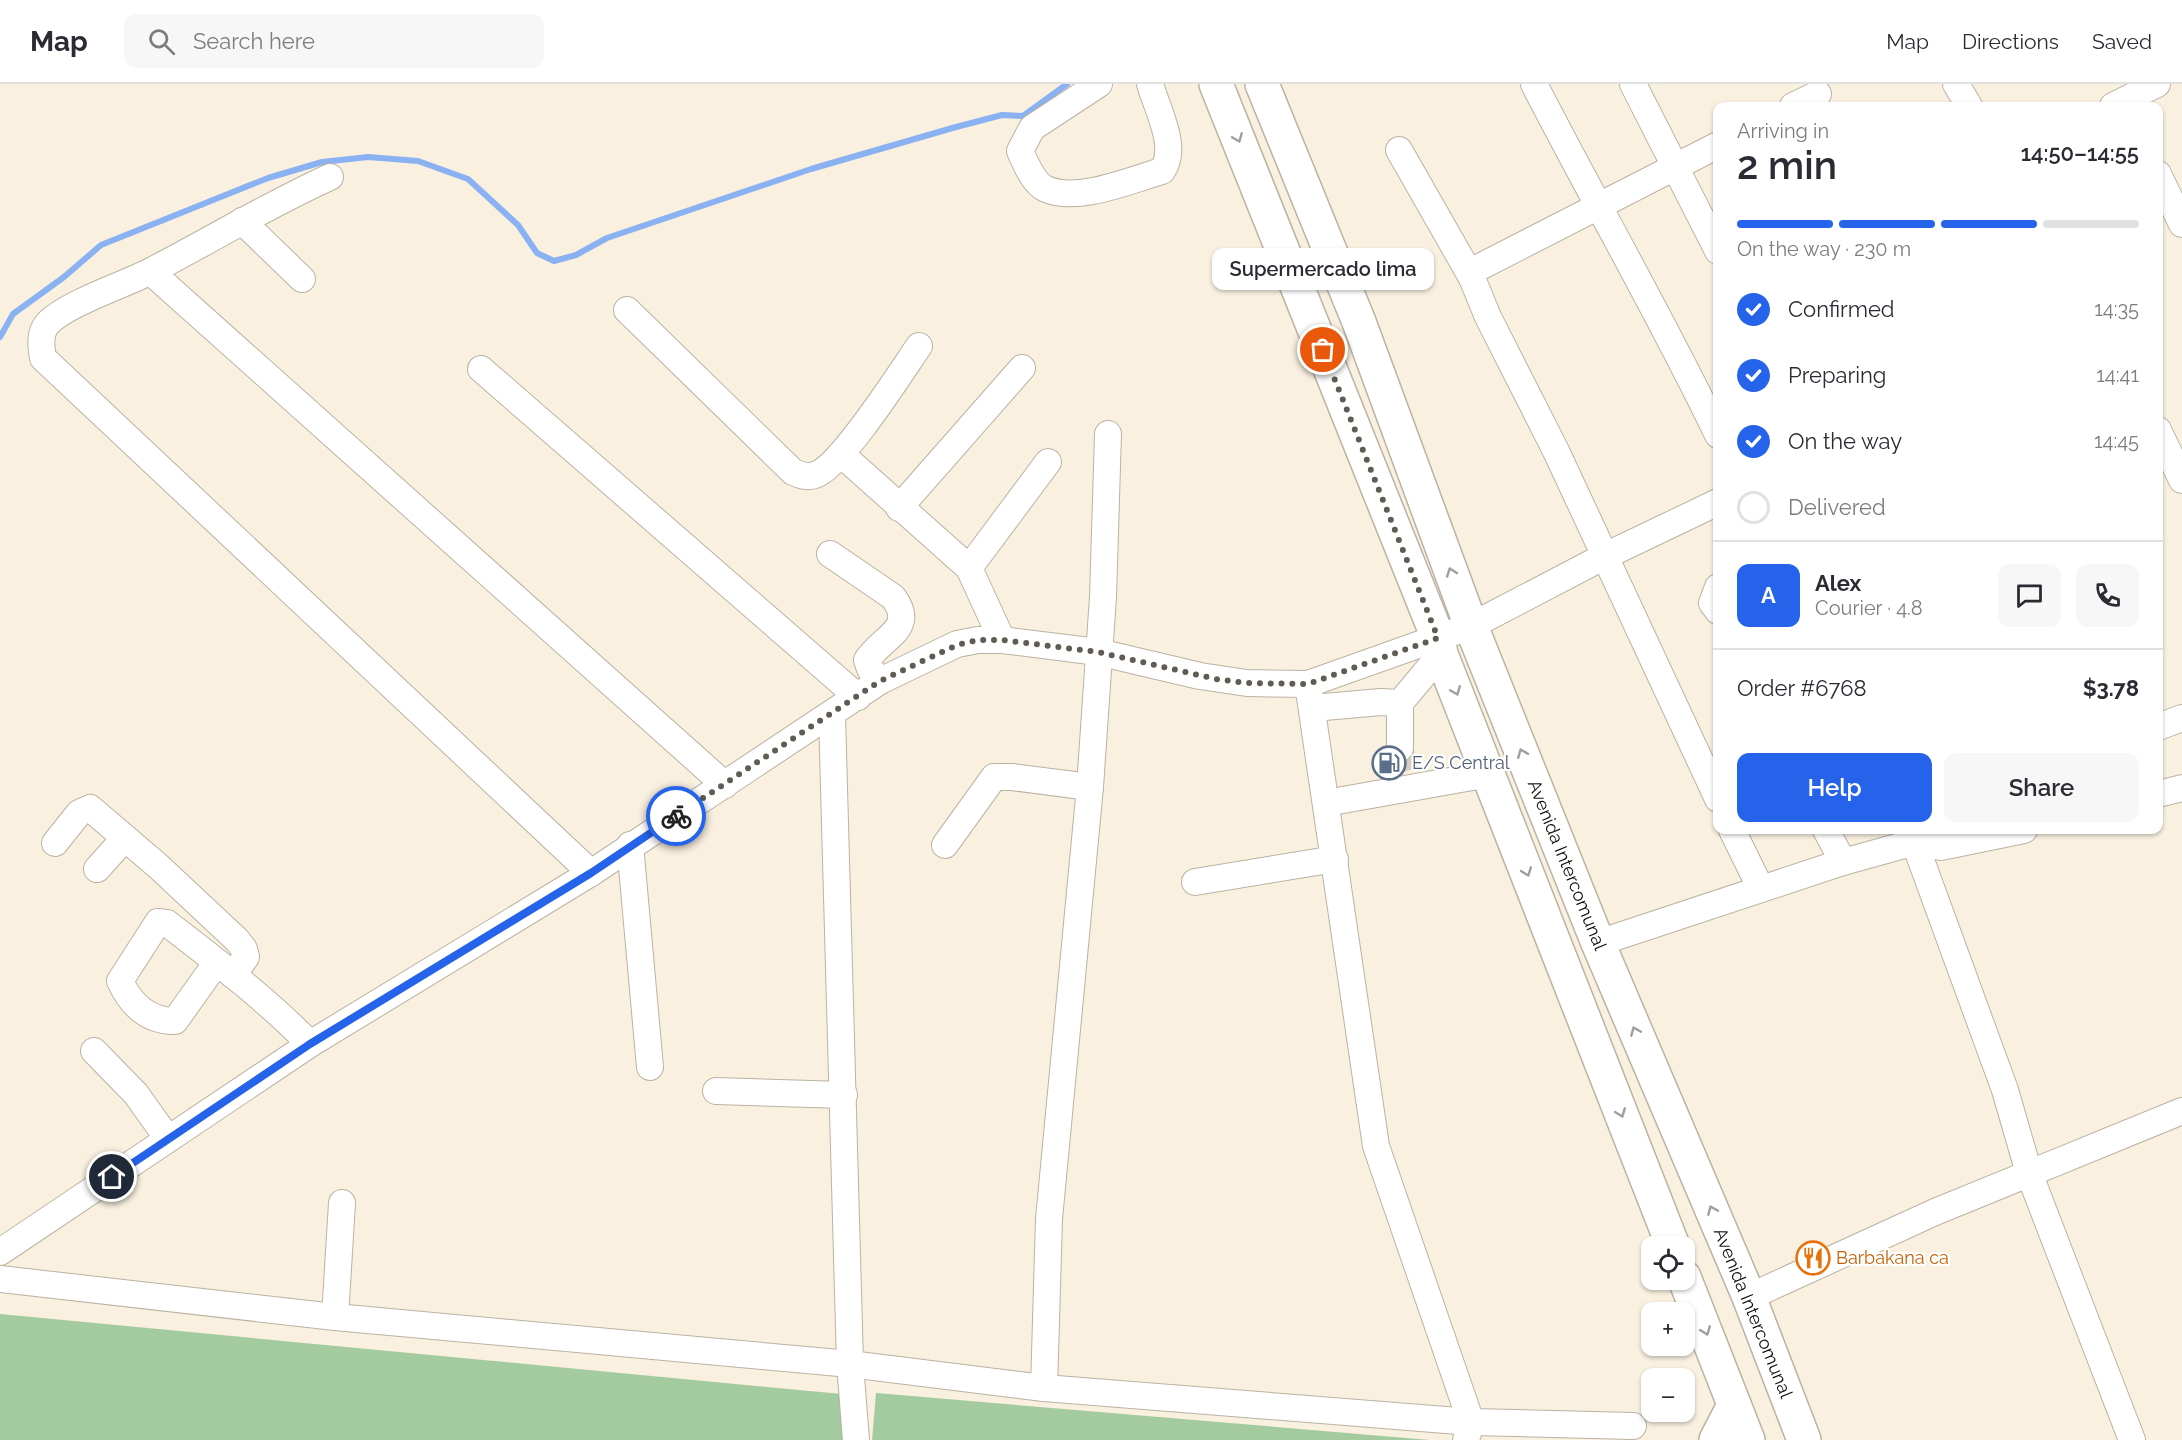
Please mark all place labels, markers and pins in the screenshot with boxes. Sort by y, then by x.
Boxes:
callout: Supermercado lima [1212,248,1434,290]
pin [1297,324,1348,375]
fuel station icon: E/S Central [1371,745,1407,781]
place label: E/S Central [1412,752,1510,773]
pin [86,1151,137,1202]
restaurant icon: Barbakana ca [1795,1240,1831,1276]
place label: Barbakana ca [1836,1247,1949,1268]

